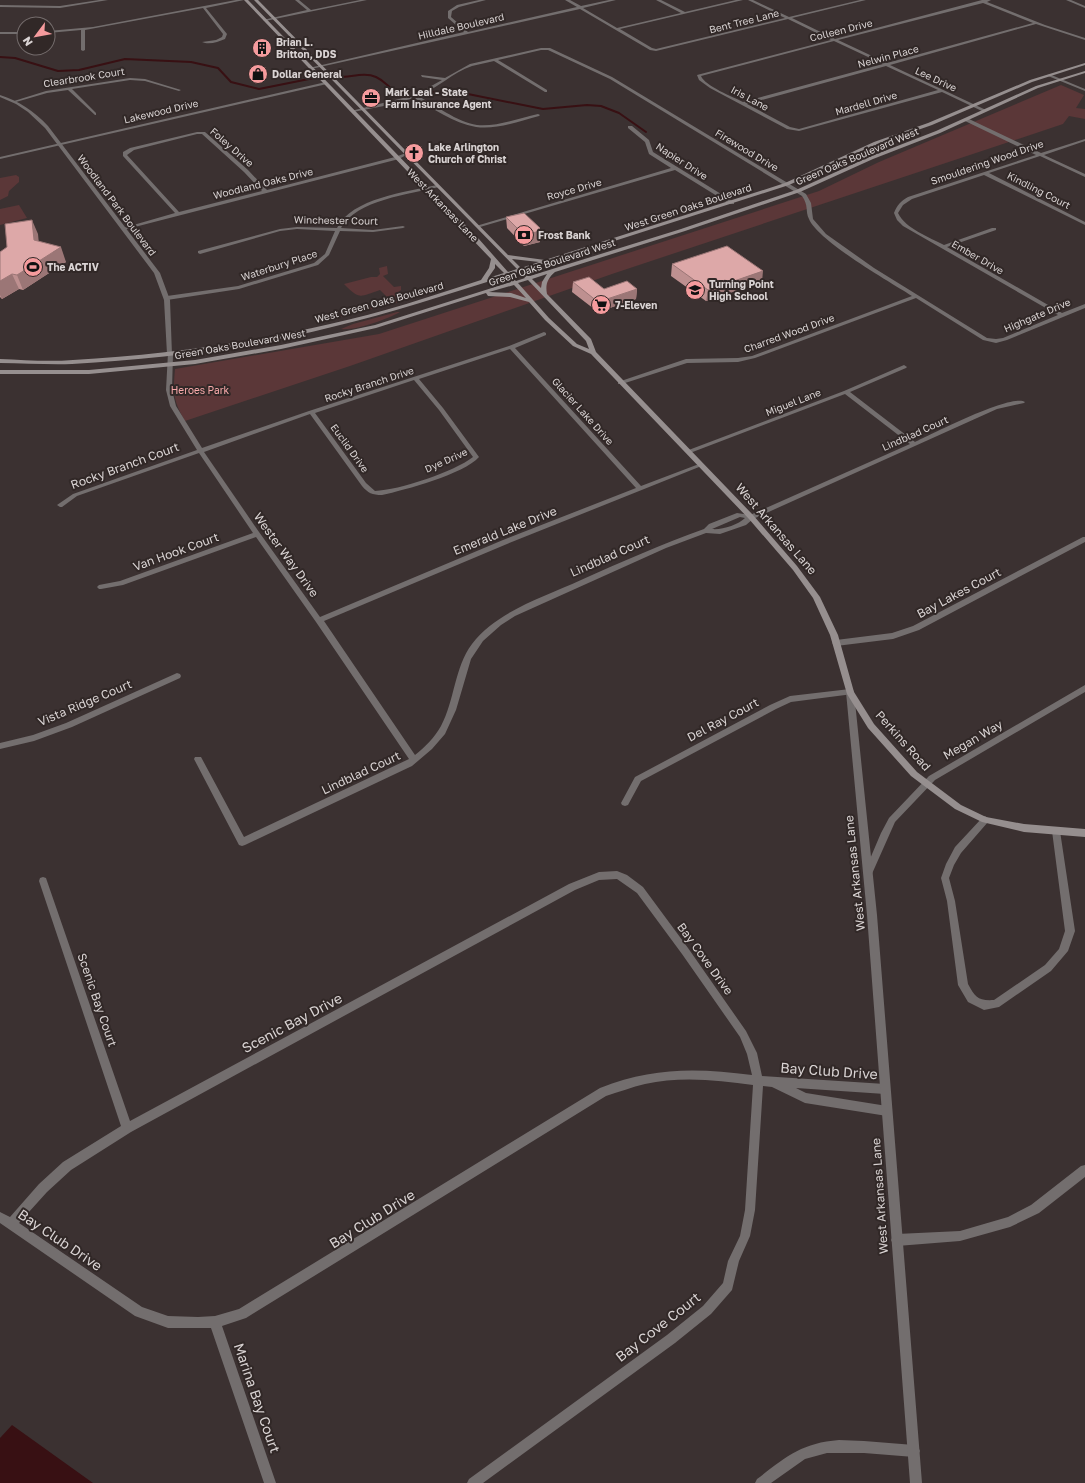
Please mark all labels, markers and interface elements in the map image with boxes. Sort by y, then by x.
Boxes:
street label: Bent Tree Lane [708,6,780,35]
street label: Hilldale Boulevard [417,10,505,42]
north arrow [16,16,56,56]
street label: Colleen Drive [808,16,874,44]
text: N [19,35,35,49]
place label: Brian L. Britton, DDS [276,36,337,60]
building icon: Brian L. Britton, DDS [251,37,273,59]
street label: Nelwin Place [856,42,920,70]
shop icon: Dollar General [247,63,269,85]
street label: Lee Drive [913,64,959,94]
street label: Clearbrook Court [42,65,126,89]
place label: Dollar General [272,68,343,80]
street label: Iris Lane [729,83,771,113]
place label: Mark Leal - State Farm Insurance Agent [385,86,492,110]
office icon: Mark Leal - State Farm Insurance Agent [360,87,382,109]
street label: Mardell Drive [834,88,898,118]
street label: Lakewood Drive [123,97,200,125]
street label: Foley Drive [208,125,256,169]
street label: Green Oaks Boulevard West [794,125,920,187]
street label: Firewood Drive [713,126,781,174]
street label: Smouldering Wood Drive [929,137,1045,187]
street label: Napier Drive [654,140,710,182]
place label: Lake Arlington Church of Christ [428,141,507,165]
church icon: Lake Arlington Church of Christ [403,142,425,164]
street label: Woodland Park Boulevard [75,152,159,258]
street label: Woodland Oaks Drive [212,165,314,201]
street label: West Arkansas Lane [405,166,481,244]
street label: Kindling Court [1005,169,1073,211]
street label: Royce Drive [545,175,603,203]
street label: West Green Oaks Boulevard [623,181,753,233]
street label: Winchester Court [294,213,378,227]
bank icon: Frost Bank [513,224,535,246]
place label: Frost Bank [538,229,591,241]
street label: Green Oaks Boulevard West [487,236,617,288]
street label: Ember Drive [950,237,1006,277]
street label: Waterbury Place [239,247,319,283]
sports icon: The ACTIV [22,256,44,278]
place label: The ACTIV [47,261,99,273]
place label: Turning Point High School [709,278,774,302]
street label: West Green Oaks Boulevard [313,279,445,325]
school or university icon: Turning Point High School [684,279,706,301]
supermarket icon: 7-Eleven [590,294,612,316]
street label: Highgate Drive [1002,295,1072,334]
place label: 7-Eleven [615,299,657,311]
street label: Charred Wood Drive [742,311,836,355]
street label: Green Oaks Boulevard West [174,327,306,361]
street label: Rocky Branch Drive [323,364,415,404]
street label: Glacier Lake Drive [550,375,616,447]
park label: Heroes Park [171,384,230,396]
street label: Miguel Lane [764,386,823,418]
street label: Lindblad Court [880,413,950,453]
street label: Euclid Drive [328,421,372,475]
street label: Rocky Branch Court [69,439,181,492]
street label: Dye Drive [423,445,469,475]
street label: West Arkansas Lane [733,480,820,578]
street label: Emerald Lake Drive [451,503,559,558]
street label: Wester Way Drive [251,510,322,600]
street label: Van Hook Court [131,529,221,574]
street label: Lindblad Court [568,531,652,580]
street label: Bay Lakes Court [914,564,1004,621]
street label: Vista Ridge Court [36,676,134,729]
street label: Del Ray Court [684,694,761,745]
street label: Perkins Road [873,708,934,774]
street label: Megan Way [940,716,1005,763]
street label: Lindblad Court [319,748,403,797]
street label: West Arkansas Lane [841,814,868,932]
street label: Bay Cove Drive [674,920,737,998]
street label: Scenic Bay Court [74,951,121,1049]
street label: Scenic Bay Drive [239,989,345,1056]
street label: Bay Club Drive [780,1059,878,1082]
street label: West Arkansas Lane [868,1137,891,1255]
street label: Bay Club Drive [326,1186,418,1252]
street label: Bay Club Drive [15,1205,106,1274]
street label: Bay Cove Court [612,1288,703,1365]
street label: Marina Bay Court [231,1341,284,1455]

